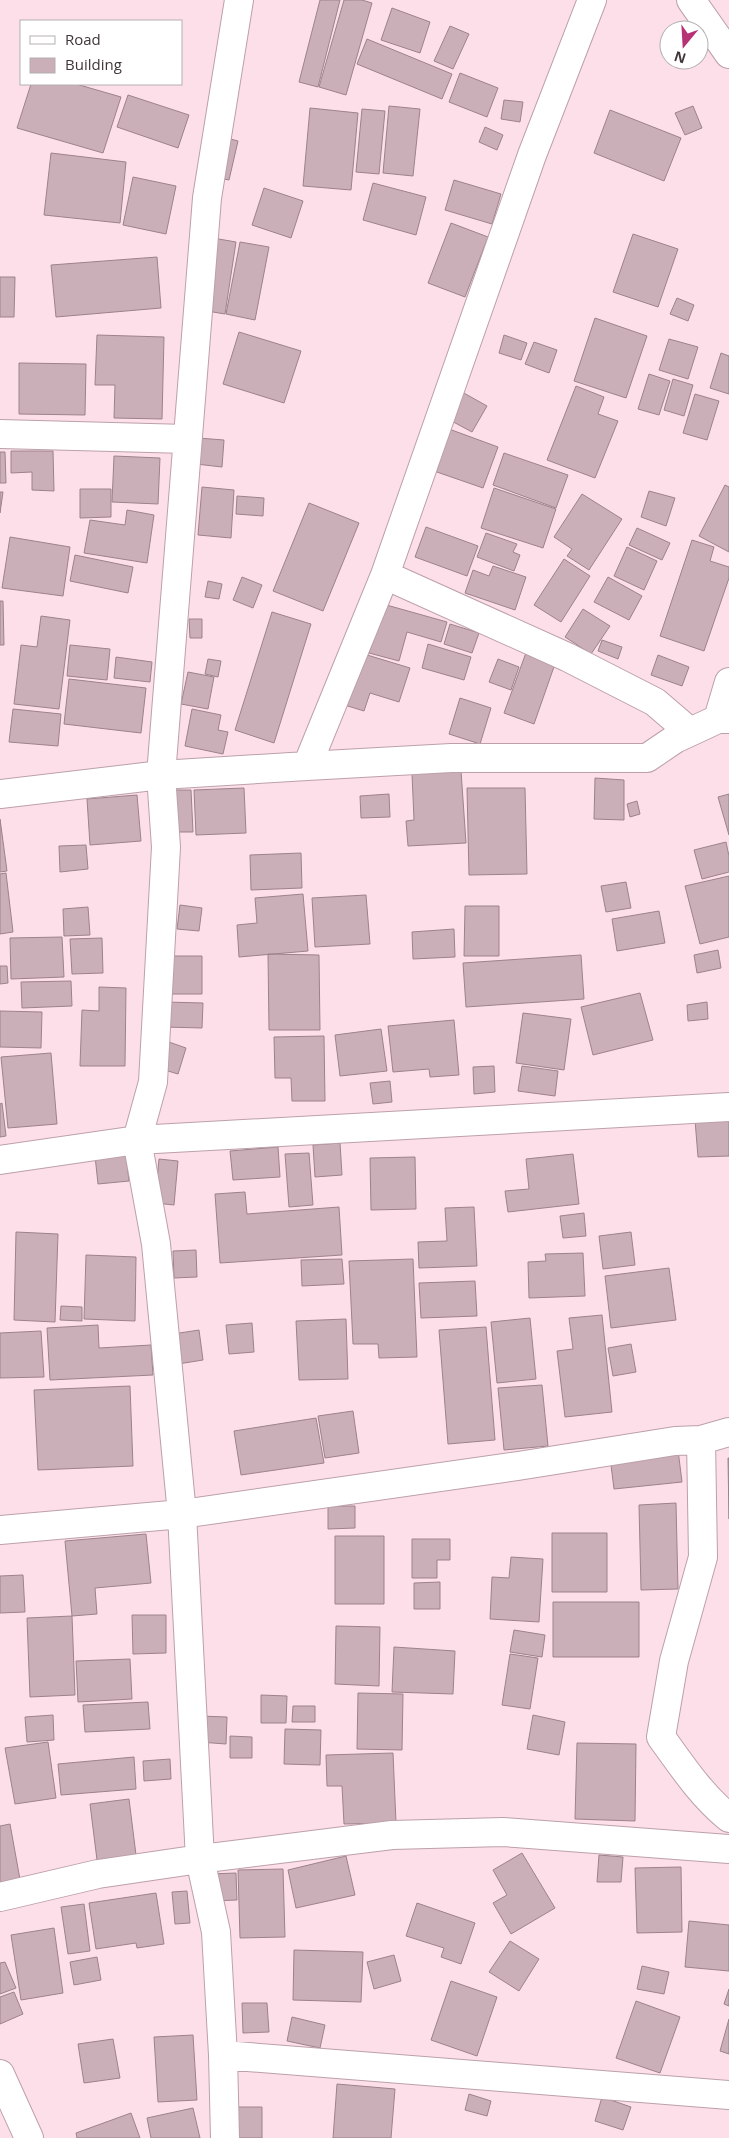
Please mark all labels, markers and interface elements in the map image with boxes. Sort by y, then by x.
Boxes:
legend [20,20,182,85]
north arrow [659,20,709,70]
text: Road [65,29,101,49]
text: N [671,47,688,69]
text: Building [65,54,122,74]

